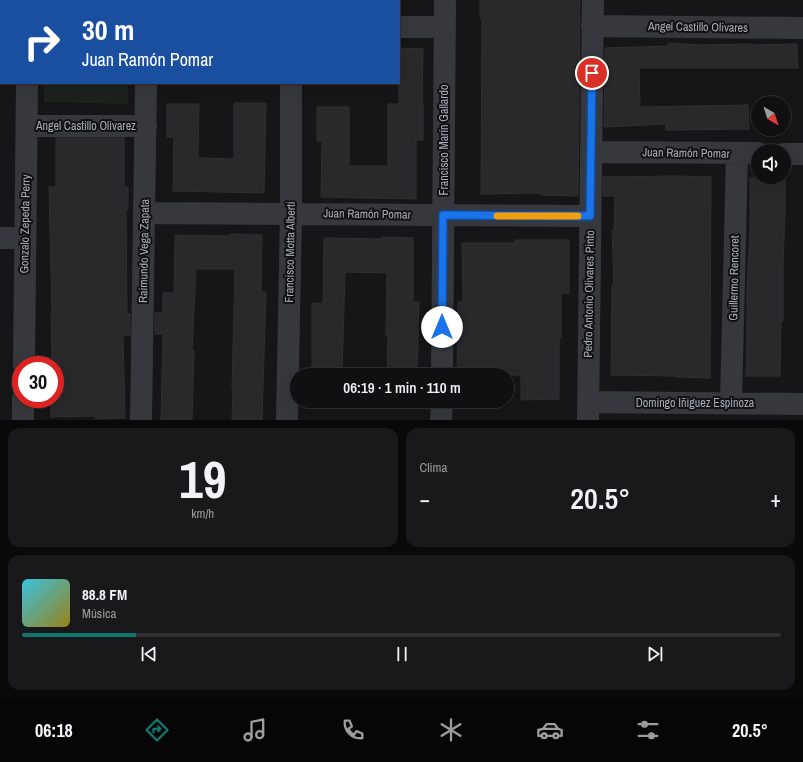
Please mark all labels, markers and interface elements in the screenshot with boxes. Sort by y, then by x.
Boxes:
text: 30 m [82,11,134,49]
icon: right [16,16,68,68]
street label: Angel Castillo Olivares [647,18,748,36]
text: Juan Ramón Pomar [82,47,213,72]
pin [575,56,609,90]
icon: arrive [581,62,603,84]
street label: Francisco Marín Gallardo [436,84,452,196]
north arrow [751,96,791,136]
map controls [751,96,791,184]
street label: Angel Castillo Olivarez [35,118,136,134]
street label: Juan Ramón Pomar [642,144,731,162]
button: sound [751,144,791,184]
street label: Gonzalo Zepeda Perry [16,174,34,274]
street label: Raimundo Vega Zapata [135,198,153,303]
street label: Francisco Motta Alberti [281,201,299,303]
street label: Juan Ramón Pomar [323,205,412,223]
street label: Pedro Antonio Olivares Pinto [580,230,598,358]
street label: Guillermo Rencoret [725,235,743,321]
position arrow [421,306,463,348]
speed limit sign: 30 [12,356,64,408]
text: 06:19 · 1 min · 110 m [343,377,461,398]
street label: Domingo Iñiguez Espinoza [636,395,755,411]
text: 19 [179,444,226,514]
text: Clima [420,459,447,476]
text: 20.5° [570,478,630,518]
text: − [420,484,430,514]
text: + [770,484,781,514]
text: km/h [191,505,214,522]
text: 88.8 FM [82,584,127,605]
text: Música [82,605,116,622]
icon: previous [138,643,160,665]
icon: pause [391,643,413,665]
icon: next [644,643,666,665]
icon: directions [143,716,171,744]
icon: music [241,716,269,744]
icon: phone [339,716,367,744]
icon: climate [437,716,465,744]
icon: car [536,716,564,744]
icon: filters [634,716,662,744]
text: 06:18 [35,718,73,743]
text: 20.5° [732,718,768,743]

